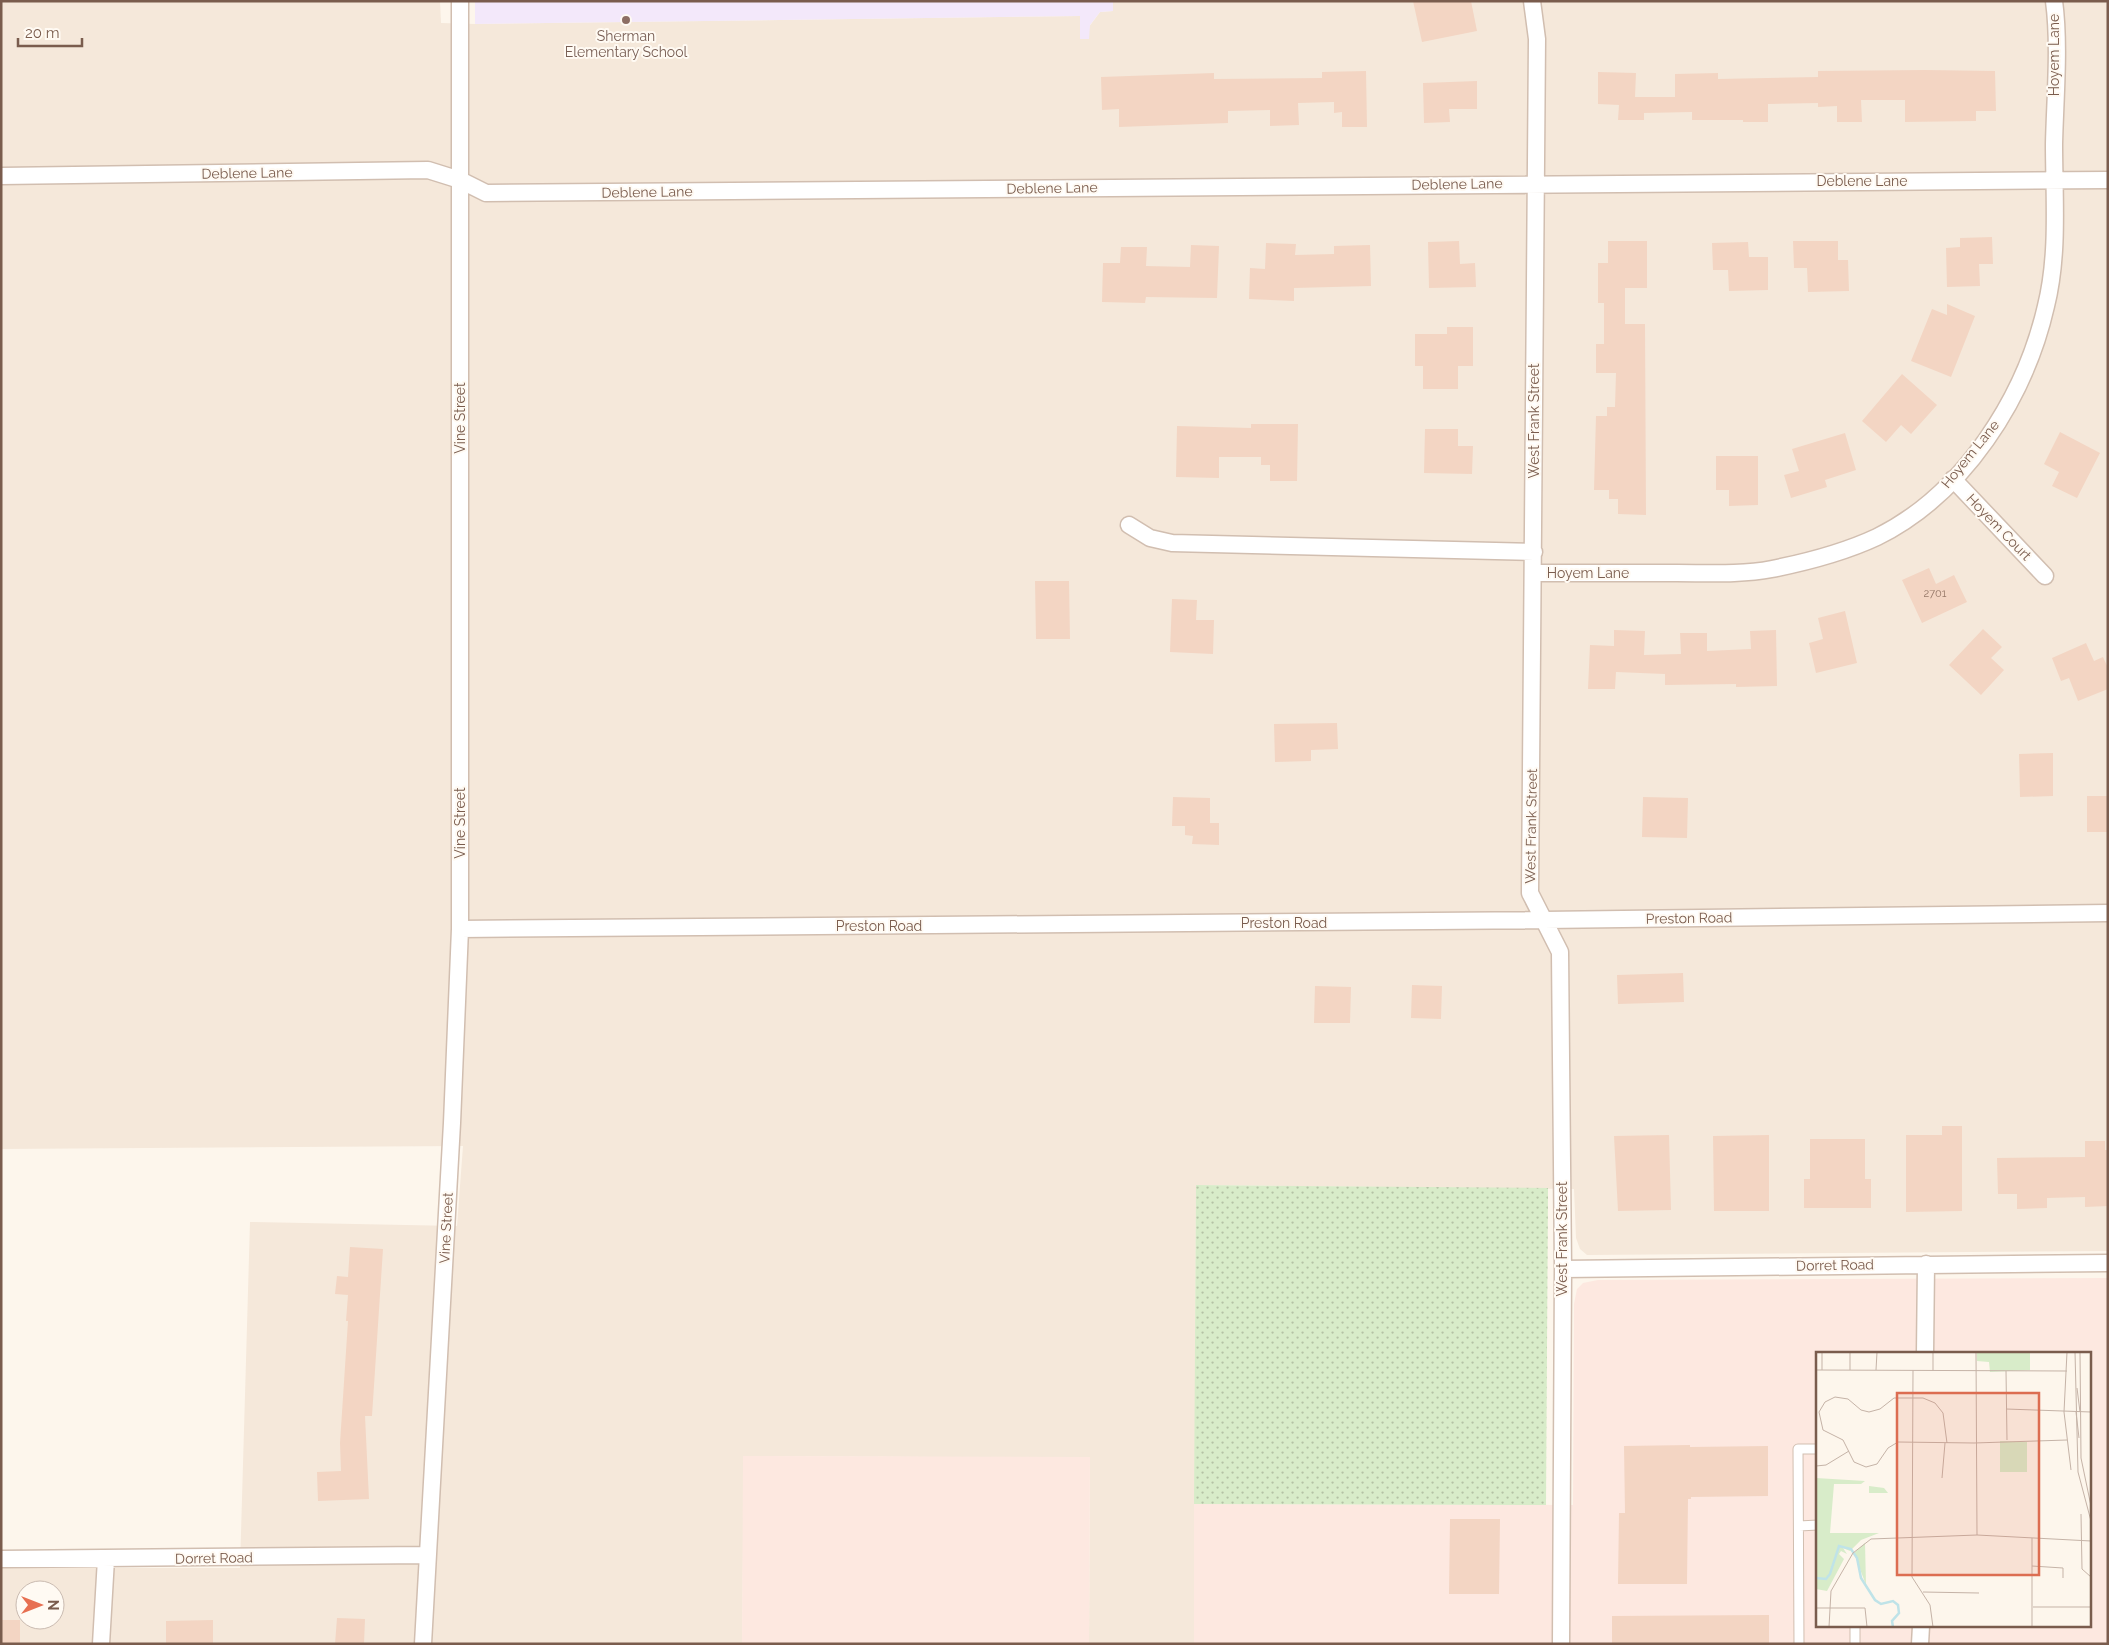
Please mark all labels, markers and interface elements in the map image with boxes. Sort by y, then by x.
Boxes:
marker: Sherman Elementary School [620,14,632,26]
street label: Hoyem Lane [2046,14,2062,96]
scale bar [18,15,81,47]
text: 20 m [25,24,60,42]
place label: Sherman Elementary School [565,28,687,60]
street label: Deblene Lane [201,164,293,182]
street label: Deblene Lane [1816,173,1908,189]
street label: Deblene Lane [1411,175,1503,193]
street label: Deblene Lane [1006,179,1098,197]
street label: Deblene Lane [601,183,693,201]
street label: West Frank Street [1526,363,1542,479]
street label: Vine Street [452,382,468,454]
street label: Hoyem Lane [1938,417,2002,491]
street label: Hoyem Court [1963,490,2035,564]
street label: Hoyem Lane [1547,565,1629,581]
house number: 2701 [1923,587,1947,600]
street label: West Frank Street [1522,768,1540,884]
street label: Vine Street [452,787,468,859]
street label: Preston Road [1646,909,1732,927]
street label: Preston Road [1241,915,1327,931]
street label: Preston Road [836,918,922,934]
street label: West Frank Street [1554,1181,1570,1297]
street label: Vine Street [436,1192,456,1264]
street label: Dorret Road [1796,1256,1874,1274]
inset map [1816,1352,2092,1628]
street label: Dorret Road [175,1549,253,1567]
north arrow [15,1580,65,1630]
text: N [45,1600,61,1610]

